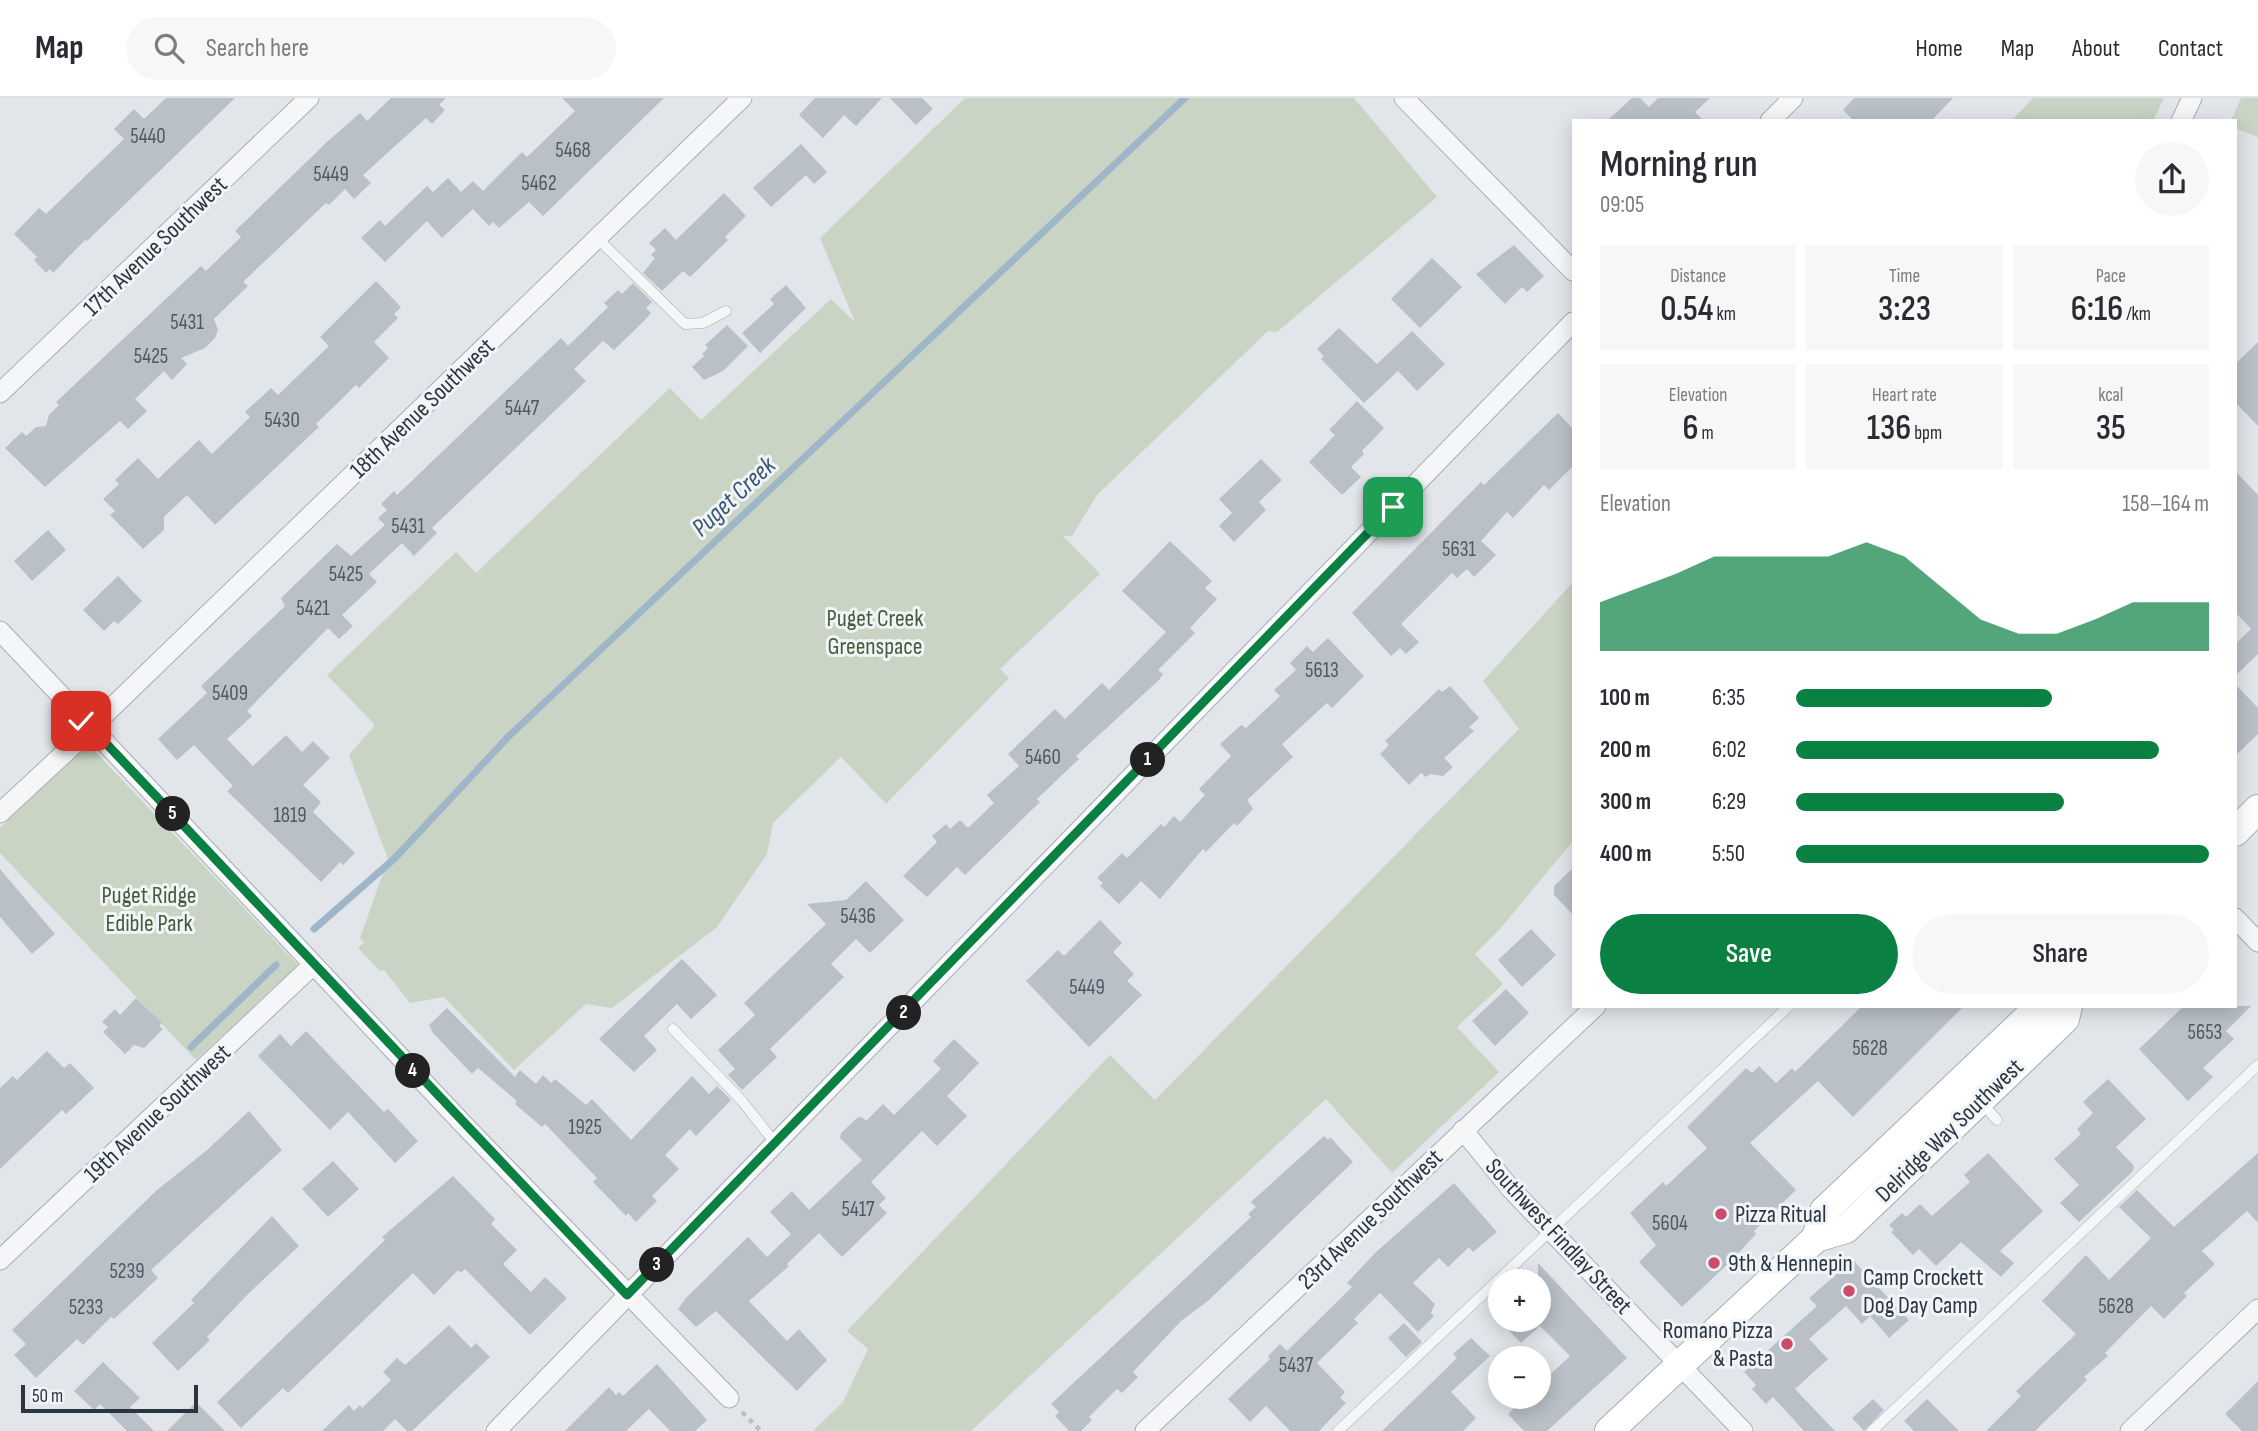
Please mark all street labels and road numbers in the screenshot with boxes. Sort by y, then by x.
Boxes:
street label: 17th Avenue Southwest [77,170,233,322]
street label: 18th Avenue Southwest [344,332,501,485]
street label: 19th Avenue Southwest [78,1038,237,1189]
street label: Delridge Way Southwest [1869,1052,2029,1208]
street label: 23rd Avenue Southwest [1292,1143,1449,1296]
street label: Southwest Findlay Street [1479,1153,1638,1320]

